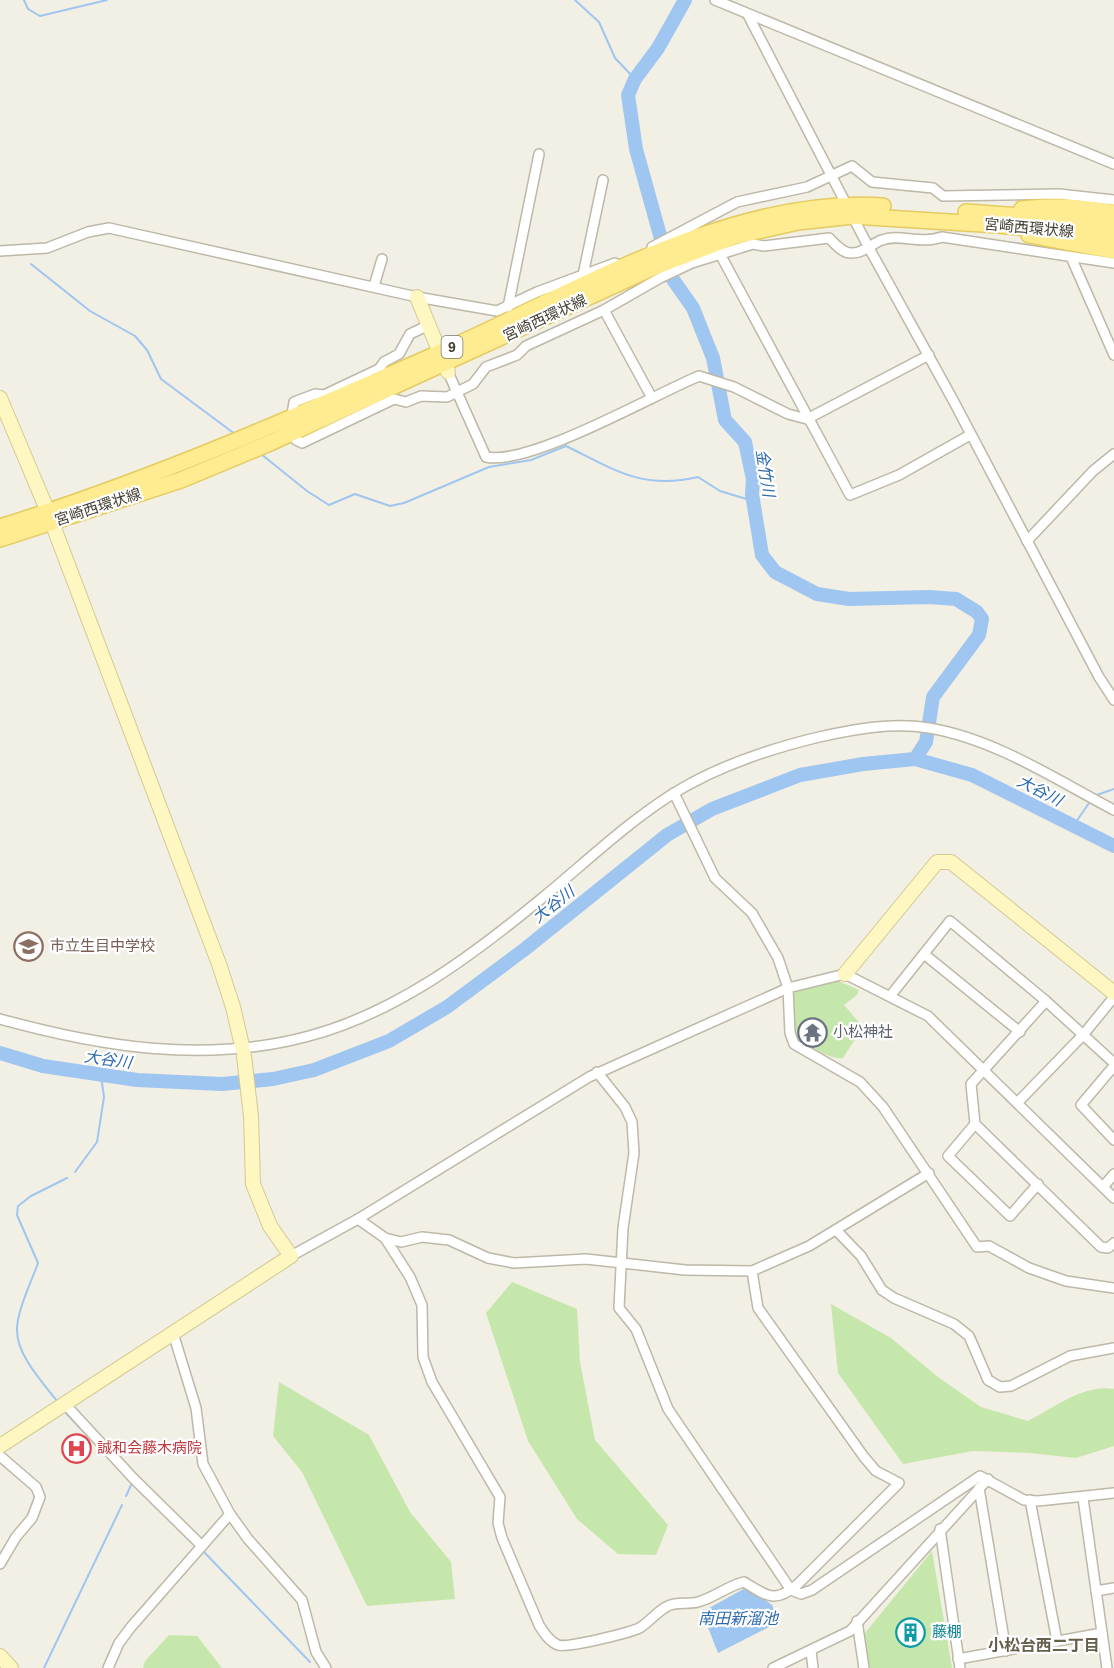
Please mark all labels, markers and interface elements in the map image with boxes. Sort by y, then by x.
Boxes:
street label: 宮崎西環状線 [983,215,1075,240]
street label: 宮崎西環状線 [500,291,589,344]
road number: 9 [442,336,462,358]
water label: 金竹川 [753,448,778,500]
street label: 宮崎西環状線 [52,485,143,529]
water label: 大谷川 [1015,772,1067,810]
water label: 大谷川 [529,882,579,926]
school or university icon: 市立生目中学校 [13,930,45,962]
place label: 市立生目中学校 [50,937,155,954]
temple icon: 小松神社 [796,1016,828,1048]
place label: 小松神社 [833,1023,893,1040]
water label: 大谷川 [83,1048,135,1072]
hospital icon: 誠和会藤木病院 [60,1432,92,1464]
place label: 誠和会藤木病院 [97,1439,202,1456]
water label: 南田新溜池 [698,1610,780,1627]
building icon: 藤棚 [895,1616,927,1648]
place label: 藤棚 [932,1623,962,1640]
district label: 小松台西二丁目 [988,1637,1100,1654]

